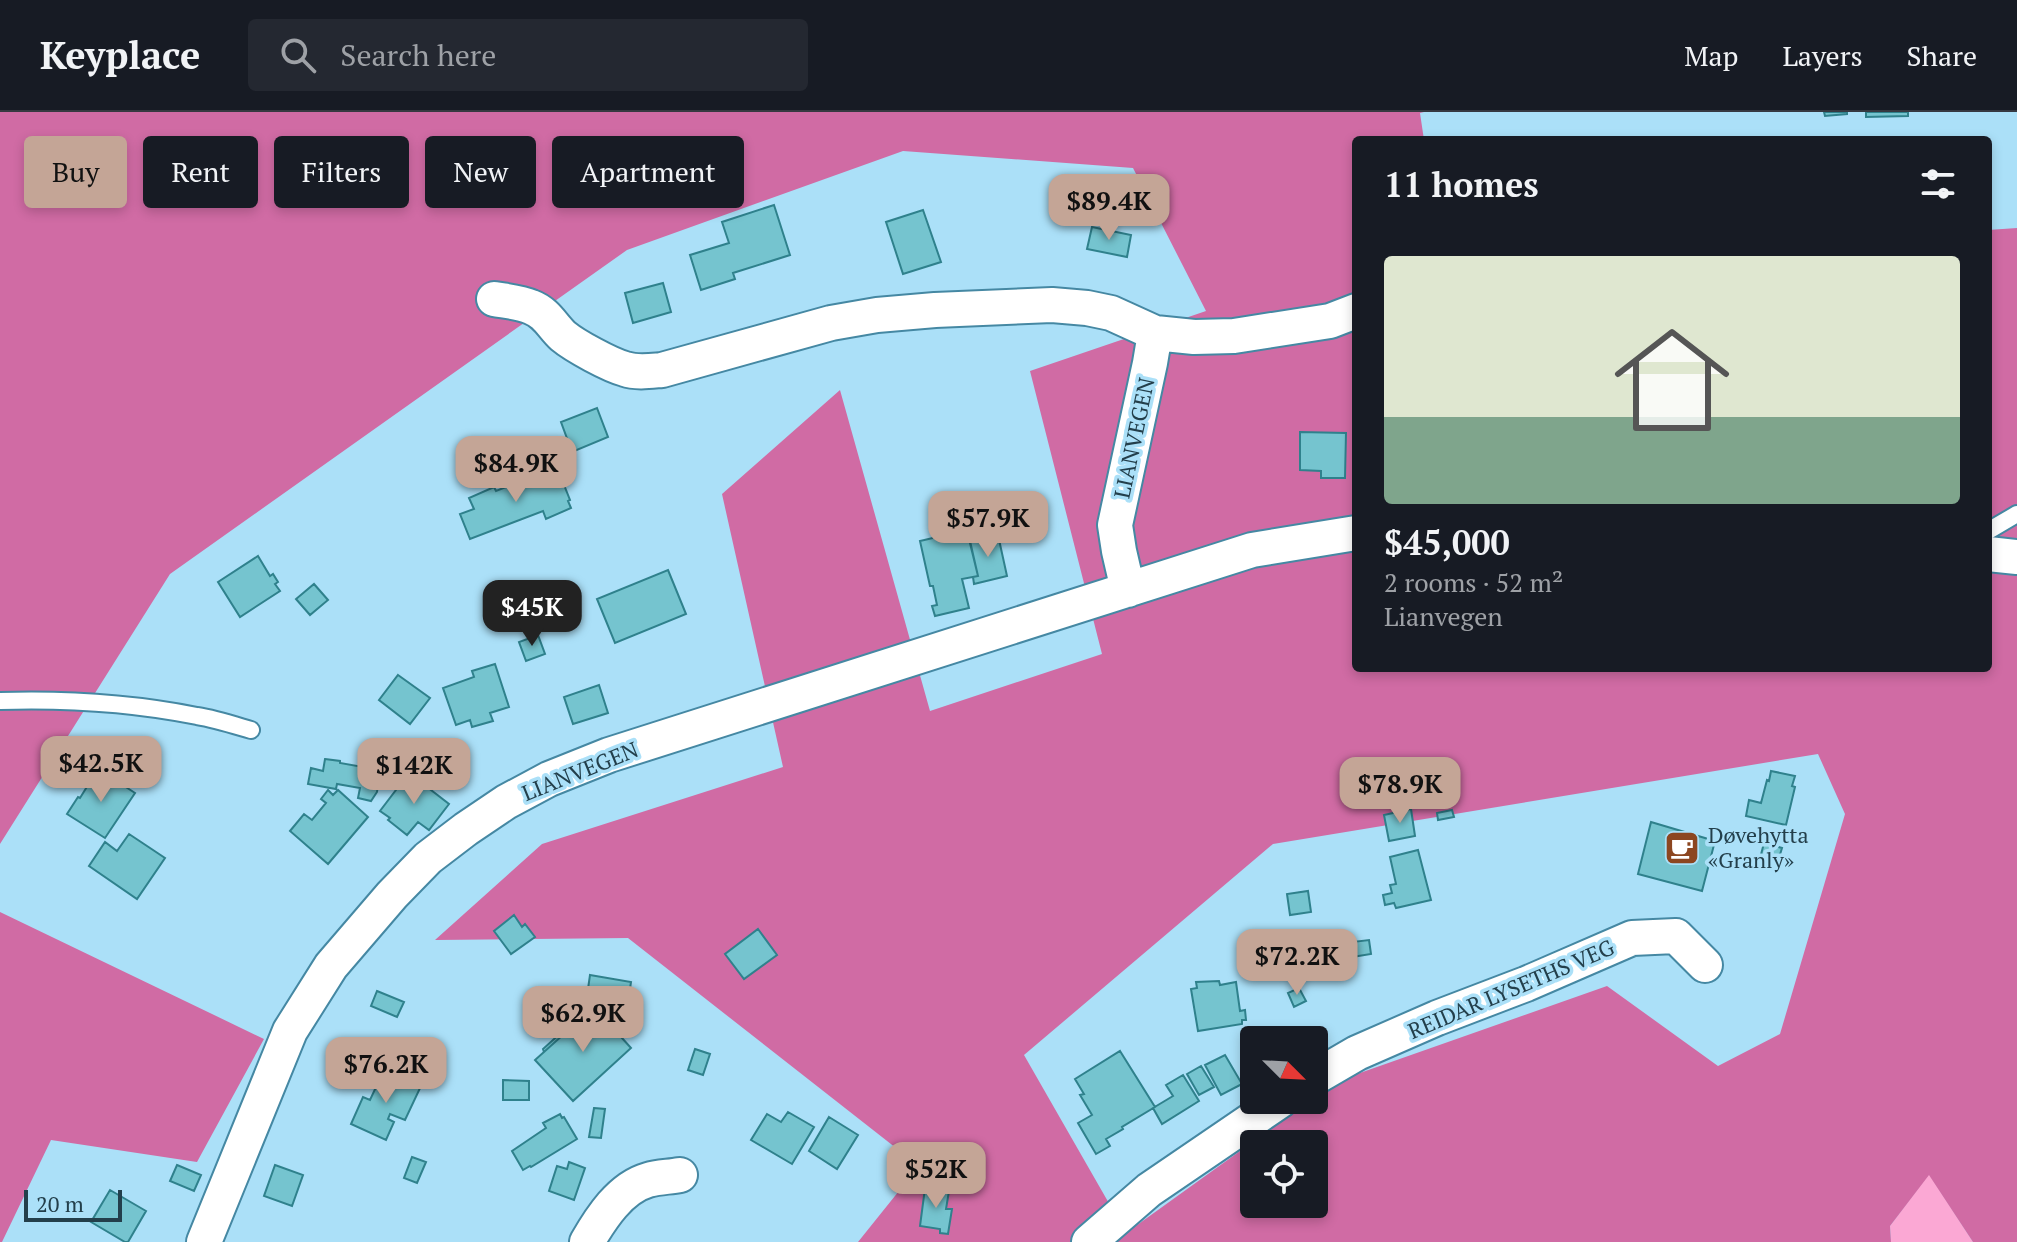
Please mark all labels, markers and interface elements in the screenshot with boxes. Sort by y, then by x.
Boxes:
search box [248,19,808,91]
text: Keyplace [40,30,200,80]
icon: search [276,33,320,77]
text: Search here [340,35,496,75]
text: Map [1684,37,1738,74]
text: Layers [1782,37,1863,74]
text: Share [1907,37,1977,74]
chip: Buy [24,136,127,208]
chip: Rent [143,136,258,208]
chip: Filters [274,136,409,208]
chip: New [425,136,536,208]
chip: Apartment [552,136,744,208]
text: 11 homes [1384,162,1539,207]
icon: filters [1916,162,1960,206]
pin: $89.4K [1044,174,1174,242]
text: $89.4K [1067,183,1151,217]
icon: home [1600,308,1744,452]
street label: LIANVEGEN [1107,375,1160,501]
pin: $84.9K [451,436,581,504]
text: $84.9K [474,445,558,479]
pin: $57.9K [923,491,1053,559]
text: $57.9K [946,500,1030,534]
text: $45,000 [1384,520,1510,565]
text: 2 rooms · 52 m² [1384,565,1563,599]
pin: $45K [485,580,579,648]
text: $45K [501,589,563,623]
text: Lianvegen [1384,599,1503,633]
street label: LIANVEGEN [517,734,642,807]
pin: $42.5K [36,736,166,804]
pin: $142K [358,738,470,806]
text: $42.5K [59,745,143,779]
text: $142K [375,747,453,781]
pin: $78.9K [1335,757,1465,825]
text: $78.9K [1358,766,1442,800]
place label: Døvehytta «Granly» [1708,820,1809,874]
cafe icon: Døvehytta «Granly» [1663,829,1701,867]
pin: $72.2K [1232,929,1362,997]
street label: REIDAR LYSETHS VEG [1403,932,1618,1045]
text: $72.2K [1255,938,1339,972]
pin: $62.9K [518,986,648,1054]
text: $62.9K [541,995,625,1029]
north arrow [1240,1026,1328,1114]
map controls [1240,1026,1328,1218]
pin: $76.2K [321,1037,451,1105]
text: $76.2K [344,1046,428,1080]
button: locate [1240,1130,1328,1218]
pin: $52K [889,1142,983,1210]
text: $52K [905,1151,967,1185]
scale bar [24,1186,122,1222]
text: 20 m [36,1189,84,1218]

